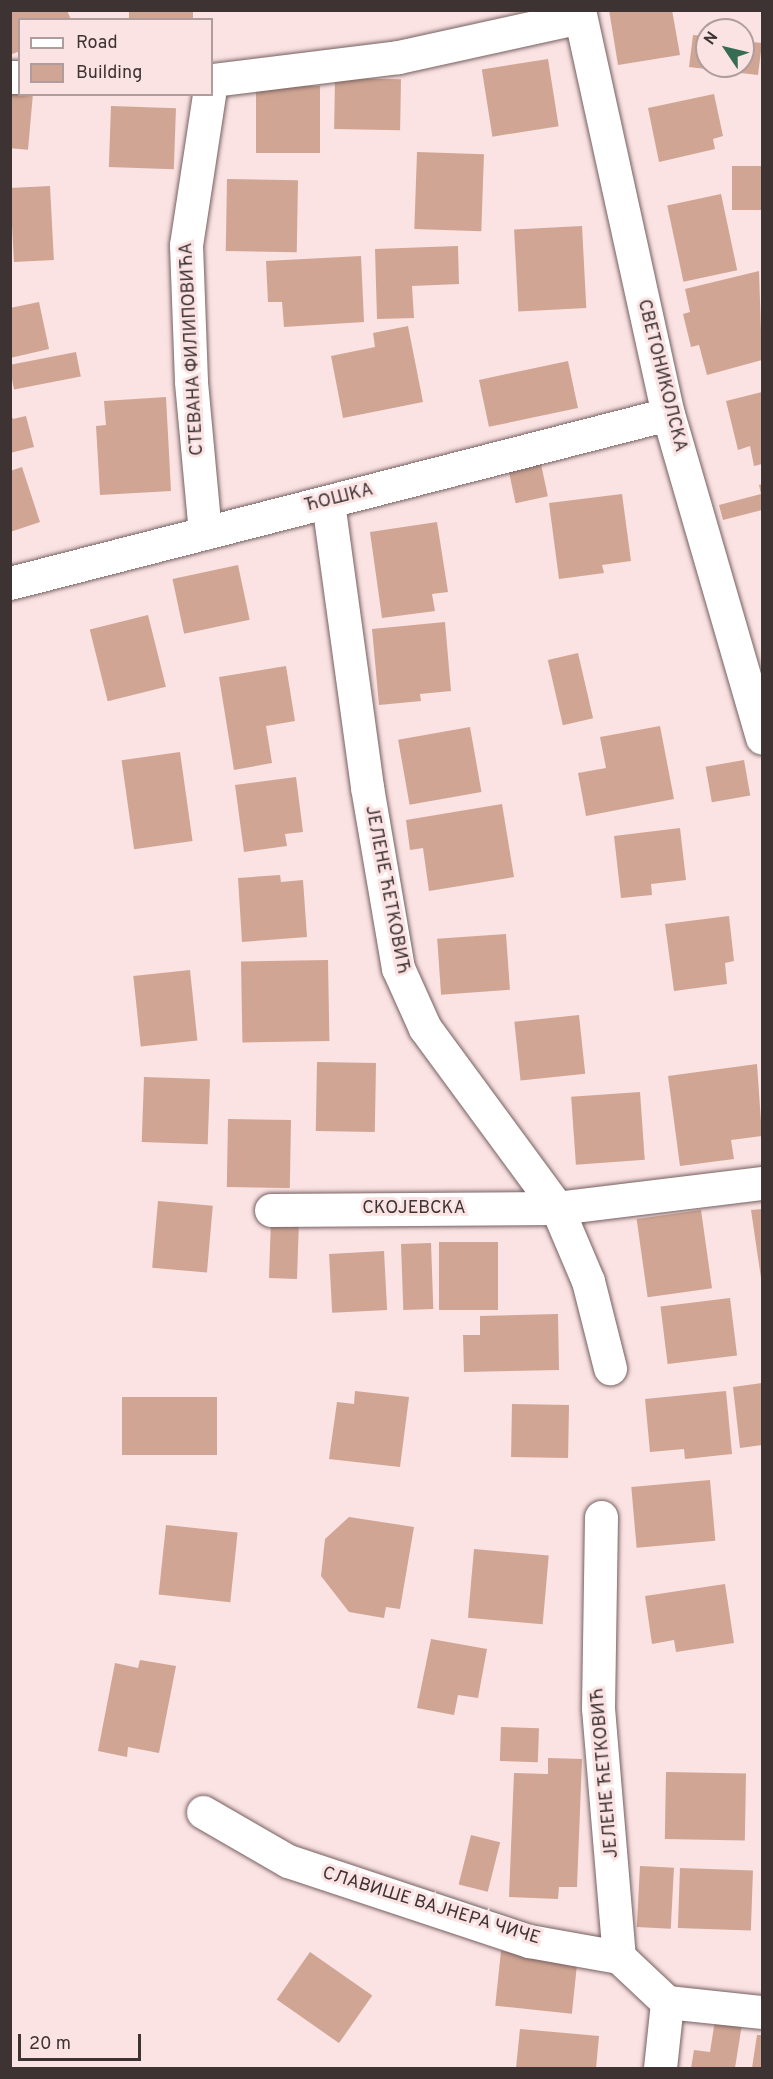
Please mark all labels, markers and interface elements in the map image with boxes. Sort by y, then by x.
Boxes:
legend [18,18,213,96]
north arrow [695,18,755,78]
text: N [700,28,723,49]
text: Road [76,32,118,55]
text: Building [76,62,142,85]
street label: СТЕВАНА ФИЛИПОВИЋА [177,241,209,457]
street label: СВЕТОНИКОЛСКА [632,297,690,455]
street label: ЋОШКА [302,480,376,518]
street label: ЈЕЛЕНЕ ЋЕТКОВИЋ [359,804,413,976]
street label: СКОЈЕВСКА [362,1198,466,1220]
street label: ЈЕЛЕНЕ ЋЕТКОВИЋ [588,1687,624,1859]
street label: СЛАВИШЕ ВАЈНЕРА ЧИЧЕ [319,1863,543,1951]
scale bar [21,2022,144,2060]
text: 20 m [29,2033,71,2056]

